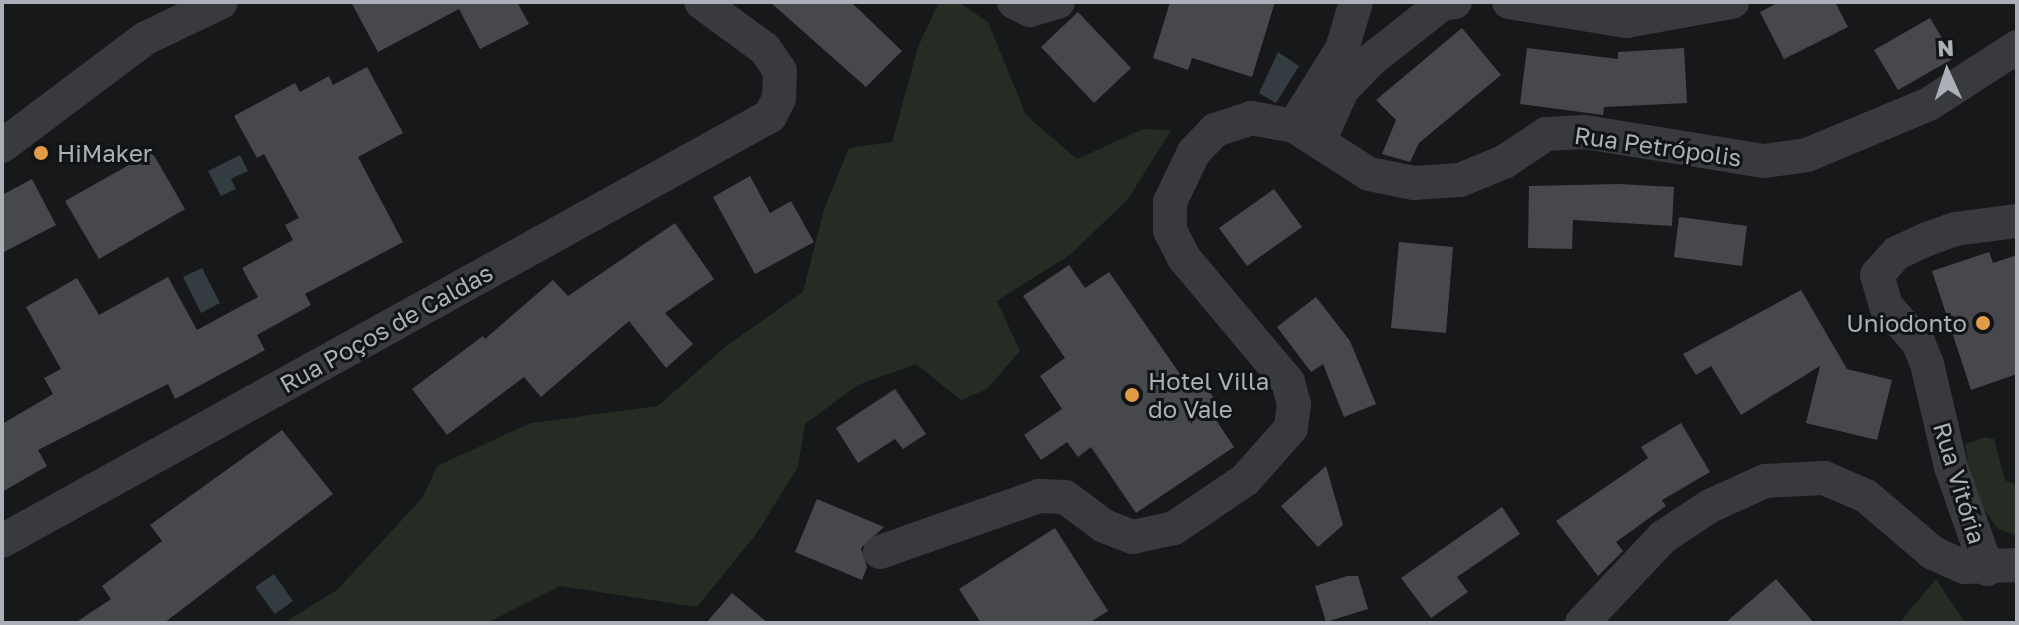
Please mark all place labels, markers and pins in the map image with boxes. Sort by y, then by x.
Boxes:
place label: HiMaker [57,139,152,167]
marker: HiMaker [32,144,50,162]
place label: Uniodonto [1846,309,1967,337]
marker: Uniodonto [1974,314,1992,332]
place label: Hotel Villa do Vale [1148,367,1269,423]
marker: Hotel Villa do Vale [1123,386,1141,404]

